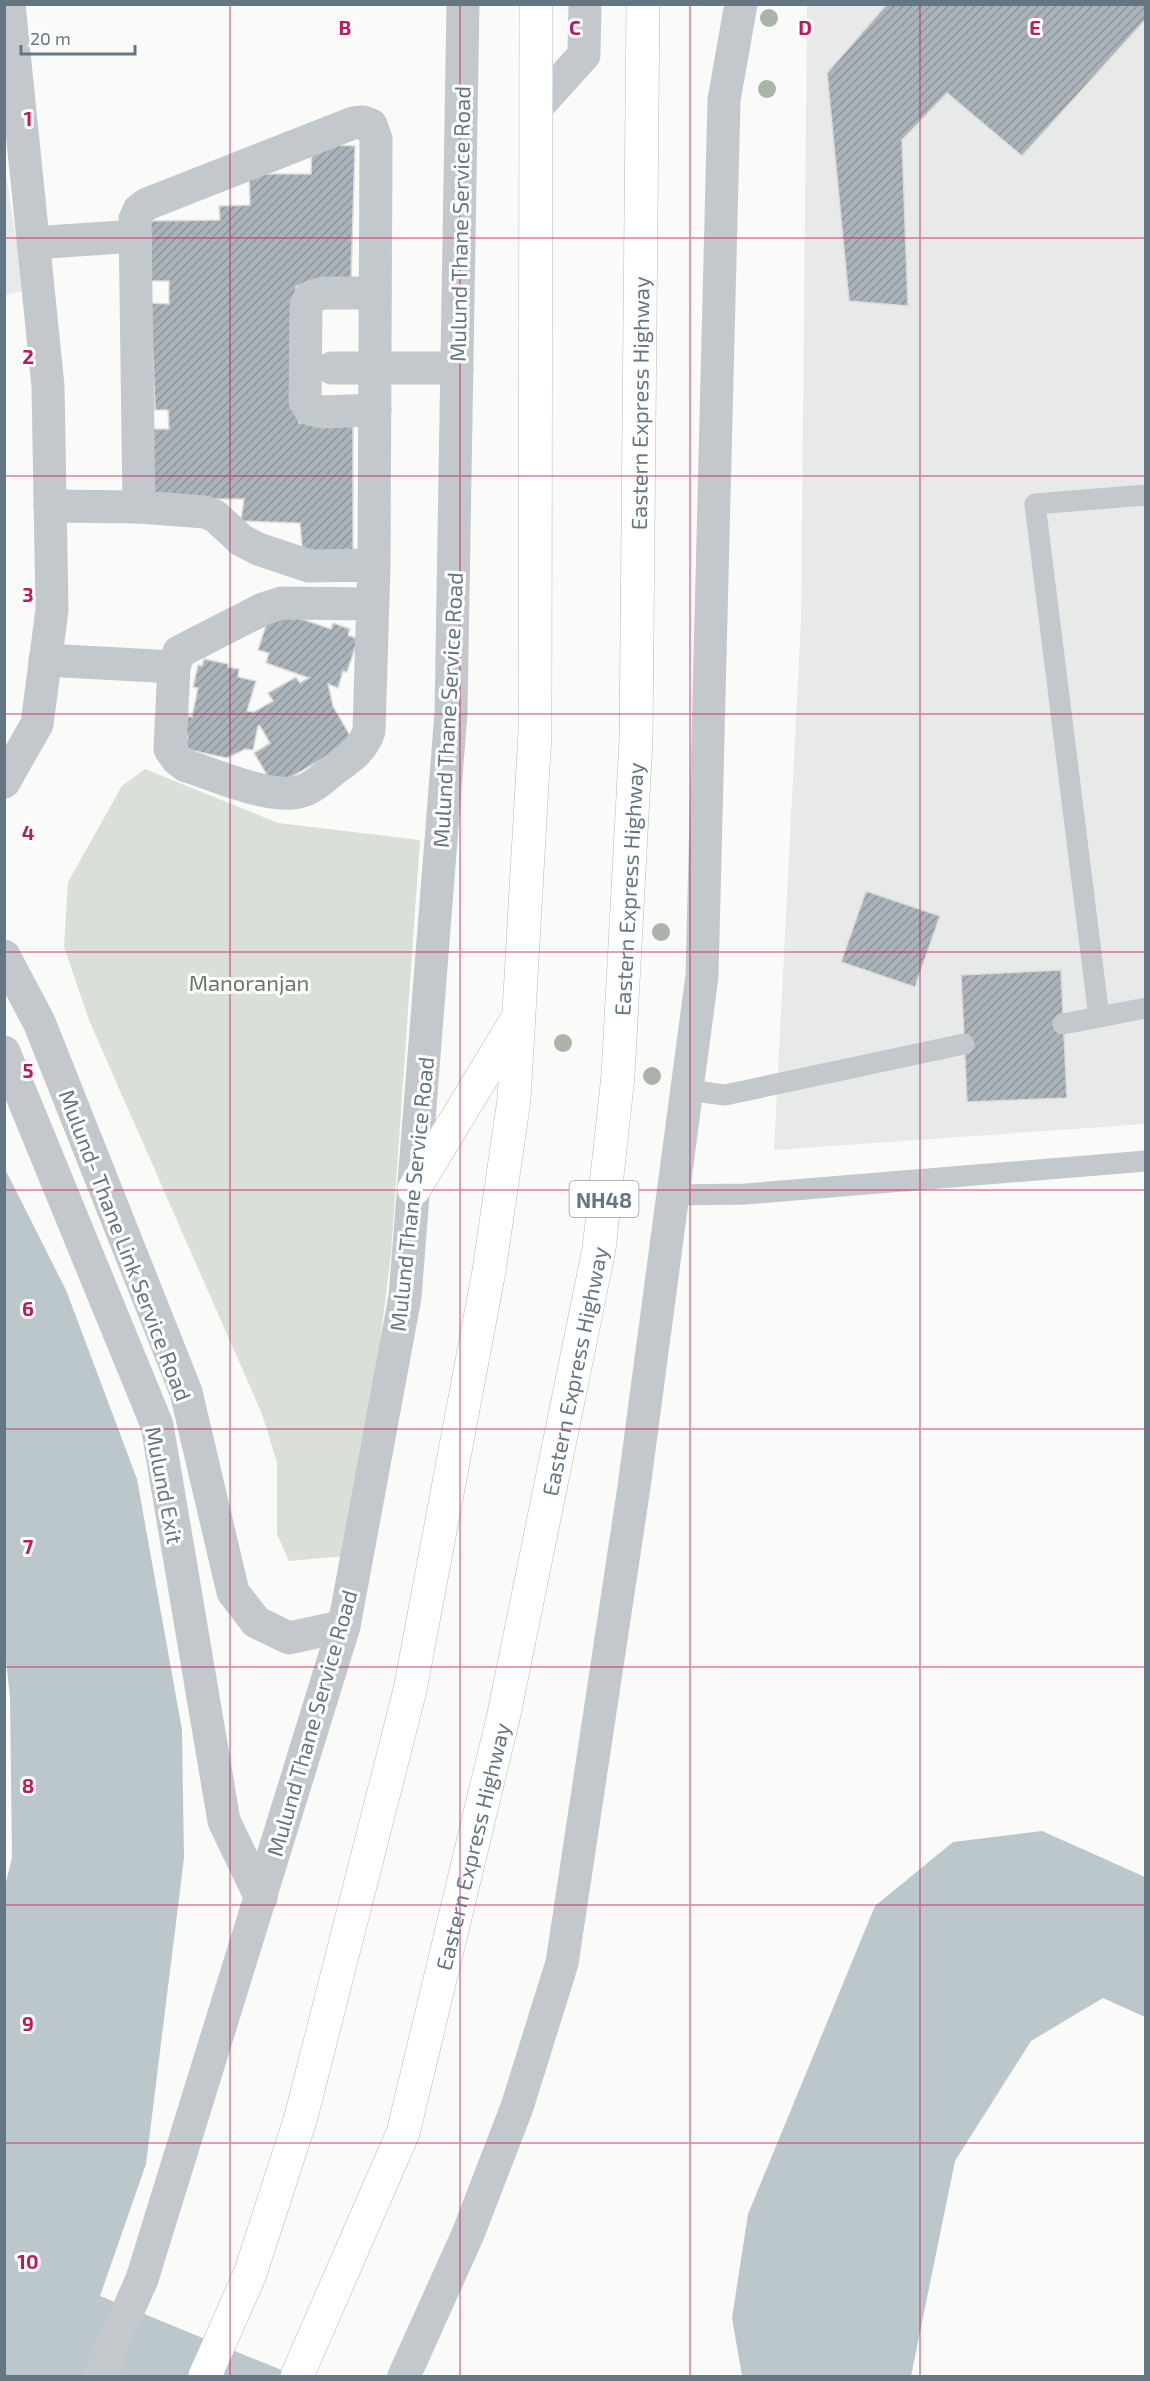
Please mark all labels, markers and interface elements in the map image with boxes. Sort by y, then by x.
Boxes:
text: B [339,15,351,39]
text: C [569,15,581,39]
text: D [798,15,812,39]
text: E [1029,15,1041,39]
scale bar [21,18,135,56]
text: 20 m [30,27,71,49]
street label: Mulund Thane Service Road [444,86,474,362]
text: 1 [24,106,32,130]
street label: Eastern Express Highway [625,276,653,530]
text: 2 [22,344,34,368]
street label: Mulund Thane Service Road [427,572,467,848]
text: 3 [22,582,34,606]
street label: Eastern Express Highway [608,761,648,1016]
text: 4 [22,820,35,844]
park label: Manoranjan [189,969,309,996]
street label: Mulund Thane Service Road [384,1055,438,1333]
text: 5 [22,1058,34,1082]
street label: Mulund- Thane Link Service Road [55,1086,197,1404]
road number: NH48 [570,1181,638,1217]
street label: Eastern Express Highway [536,1244,612,1498]
text: 6 [22,1296,34,1320]
street label: Mulund Exit [141,1424,189,1546]
text: 7 [23,1534,34,1558]
street label: Mulund Thane Service Road [260,1587,362,1859]
street label: Eastern Express Highway [430,1720,515,1973]
text: 8 [22,1773,34,1797]
text: 9 [22,2011,34,2035]
text: 10 [17,2249,39,2273]

